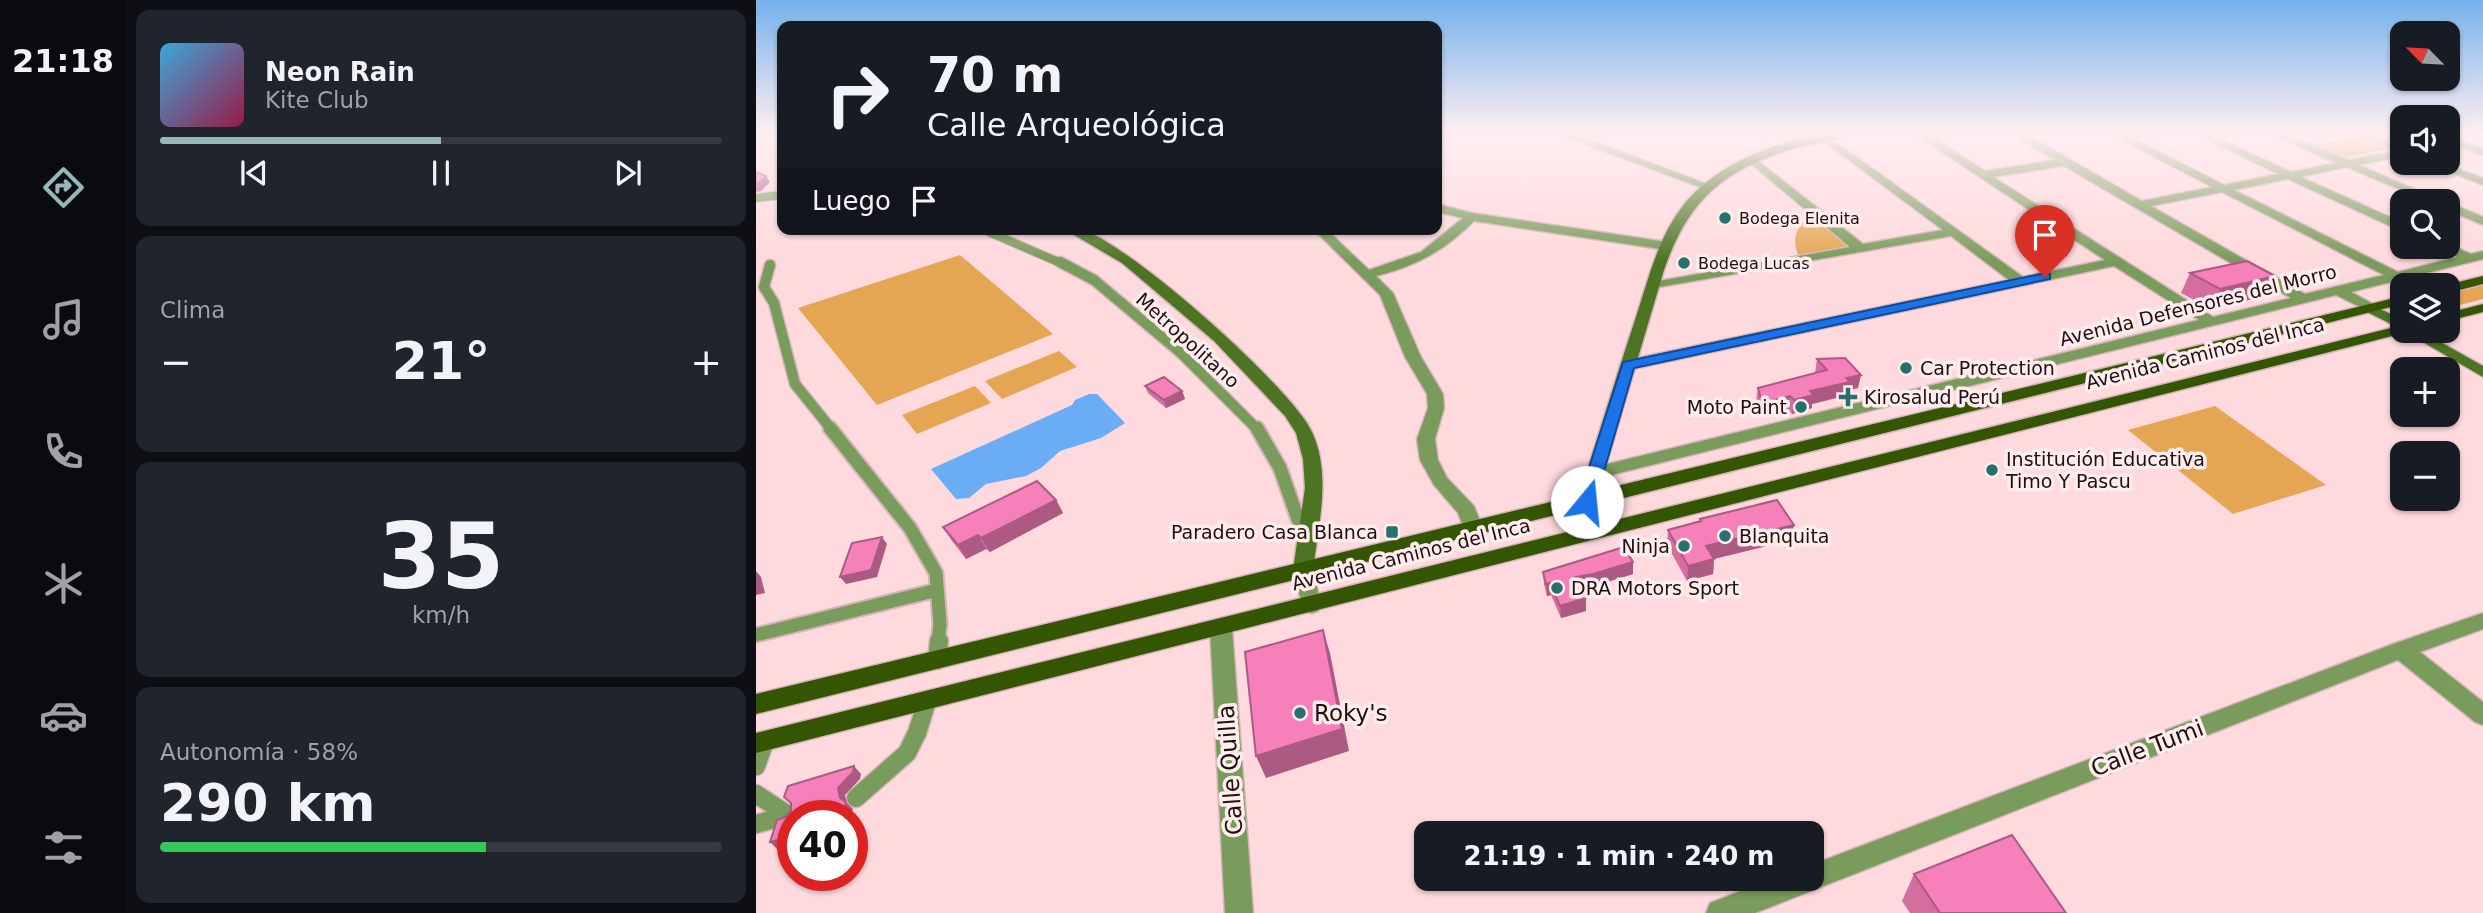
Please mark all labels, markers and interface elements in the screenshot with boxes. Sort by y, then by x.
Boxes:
north arrow [2390,21,2460,91]
map controls [2390,21,2460,511]
text: 21:18 [12,42,114,80]
text: 70 m [927,47,1063,104]
icon: right [812,49,903,140]
text: Neon Rain [265,57,415,87]
text: Kite Club [265,87,369,113]
button: sound [2390,105,2460,175]
text: Calle Arqueológica [927,106,1226,144]
icon: previous [235,154,273,192]
icon: pause [422,154,460,192]
icon: next [609,154,647,192]
icon: directions [39,163,88,212]
icon: arrive [905,182,943,220]
text: Luego [812,186,891,216]
button: search [2390,189,2460,259]
pin [2015,205,2075,277]
place label: Bodega Elenita [1739,209,1860,228]
marker: Bodega Elenita [1717,210,1733,226]
icon: arrive [2026,216,2064,254]
place label: Bodega Lucas [1698,254,1810,273]
marker: Bodega Lucas [1676,255,1692,271]
street label: Avenida Defensores del Morro [2057,260,2339,350]
button: layers [2390,273,2460,343]
street label: Metropolitano [1132,288,1244,392]
icon: music [39,295,88,344]
text: Clima [160,297,225,323]
street label: Avenida Caminos del Inca [2083,313,2327,393]
text: 21° [392,331,490,391]
text: − [160,340,192,384]
text: + [690,340,722,384]
place label: Car Protection [1920,357,2055,379]
button: + [2390,357,2460,427]
marker: Car Protection [1898,360,1914,376]
place label: Kirosalud Perú [1864,386,2000,408]
marker: Kirosalud Perú [1838,387,1858,407]
place label: Moto Paint [1687,396,1787,418]
marker: Moto Paint [1793,399,1809,415]
icon: phone [39,427,88,476]
button: − [2390,441,2460,511]
place label: Institución Educativa Timo Y Pascu [2005,448,2205,492]
marker: Institución Educativa Timo Y Pascu [1984,462,2000,478]
position arrow [1550,465,1624,539]
text: 35 [378,504,504,609]
street label: Avenida Caminos del Inca [1289,514,1533,594]
place label: Paradero Casa Blanca [1171,521,1378,543]
marker: Paradero Casa Blanca [1384,524,1400,540]
place label: Blanquita [1739,525,1829,547]
marker: Blanquita [1717,528,1733,544]
place label: Ninja [1622,535,1670,557]
marker: Ninja [1676,538,1692,554]
icon: climate [39,559,88,608]
place label: DRA Motors Sport [1571,577,1739,599]
marker: DRA Motors Sport [1549,580,1565,596]
text: km/h [412,602,470,628]
icon: car [39,691,88,740]
place label: Roky's [1314,700,1387,726]
street label: Calle Quilla [1212,704,1248,836]
marker: Roky's [1292,705,1308,721]
street label: Calle Tumi [2087,715,2207,781]
text: Autonomía · 58% [160,739,358,765]
text: 290 km [160,773,375,833]
speed limit sign: 40 [777,800,868,891]
icon: filters [39,823,88,872]
text: 21:19 · 1 min · 240 m [1464,841,1774,871]

